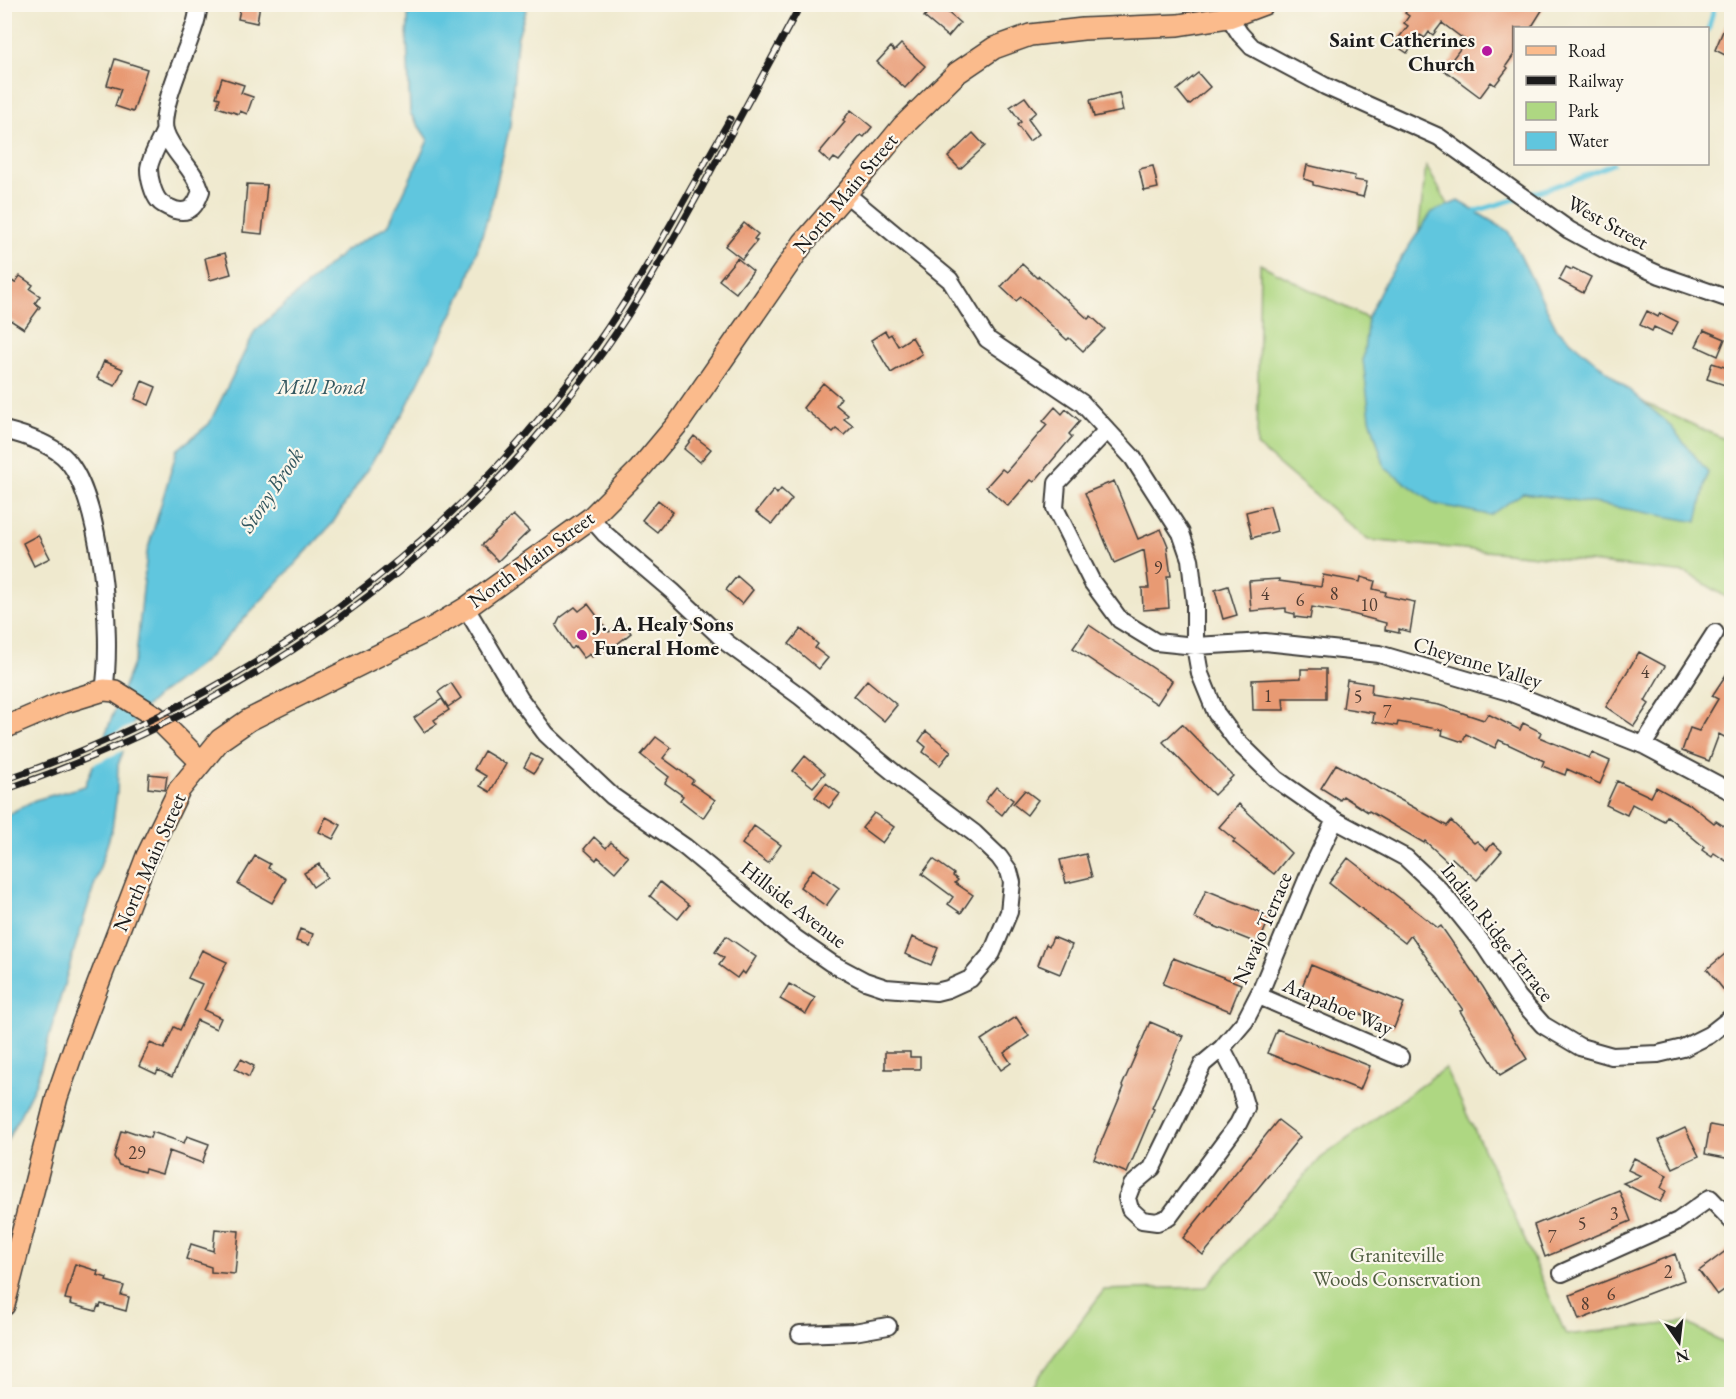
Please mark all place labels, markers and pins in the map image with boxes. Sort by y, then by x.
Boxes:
place label: Saint Catherines Church [1330,26,1475,77]
marker: Saint Catherines Church [1480,44,1494,58]
place label: J. A. Healy Sons Funeral Home [592,610,733,661]
marker: J. A. Healy Sons Funeral Home [575,628,589,642]

